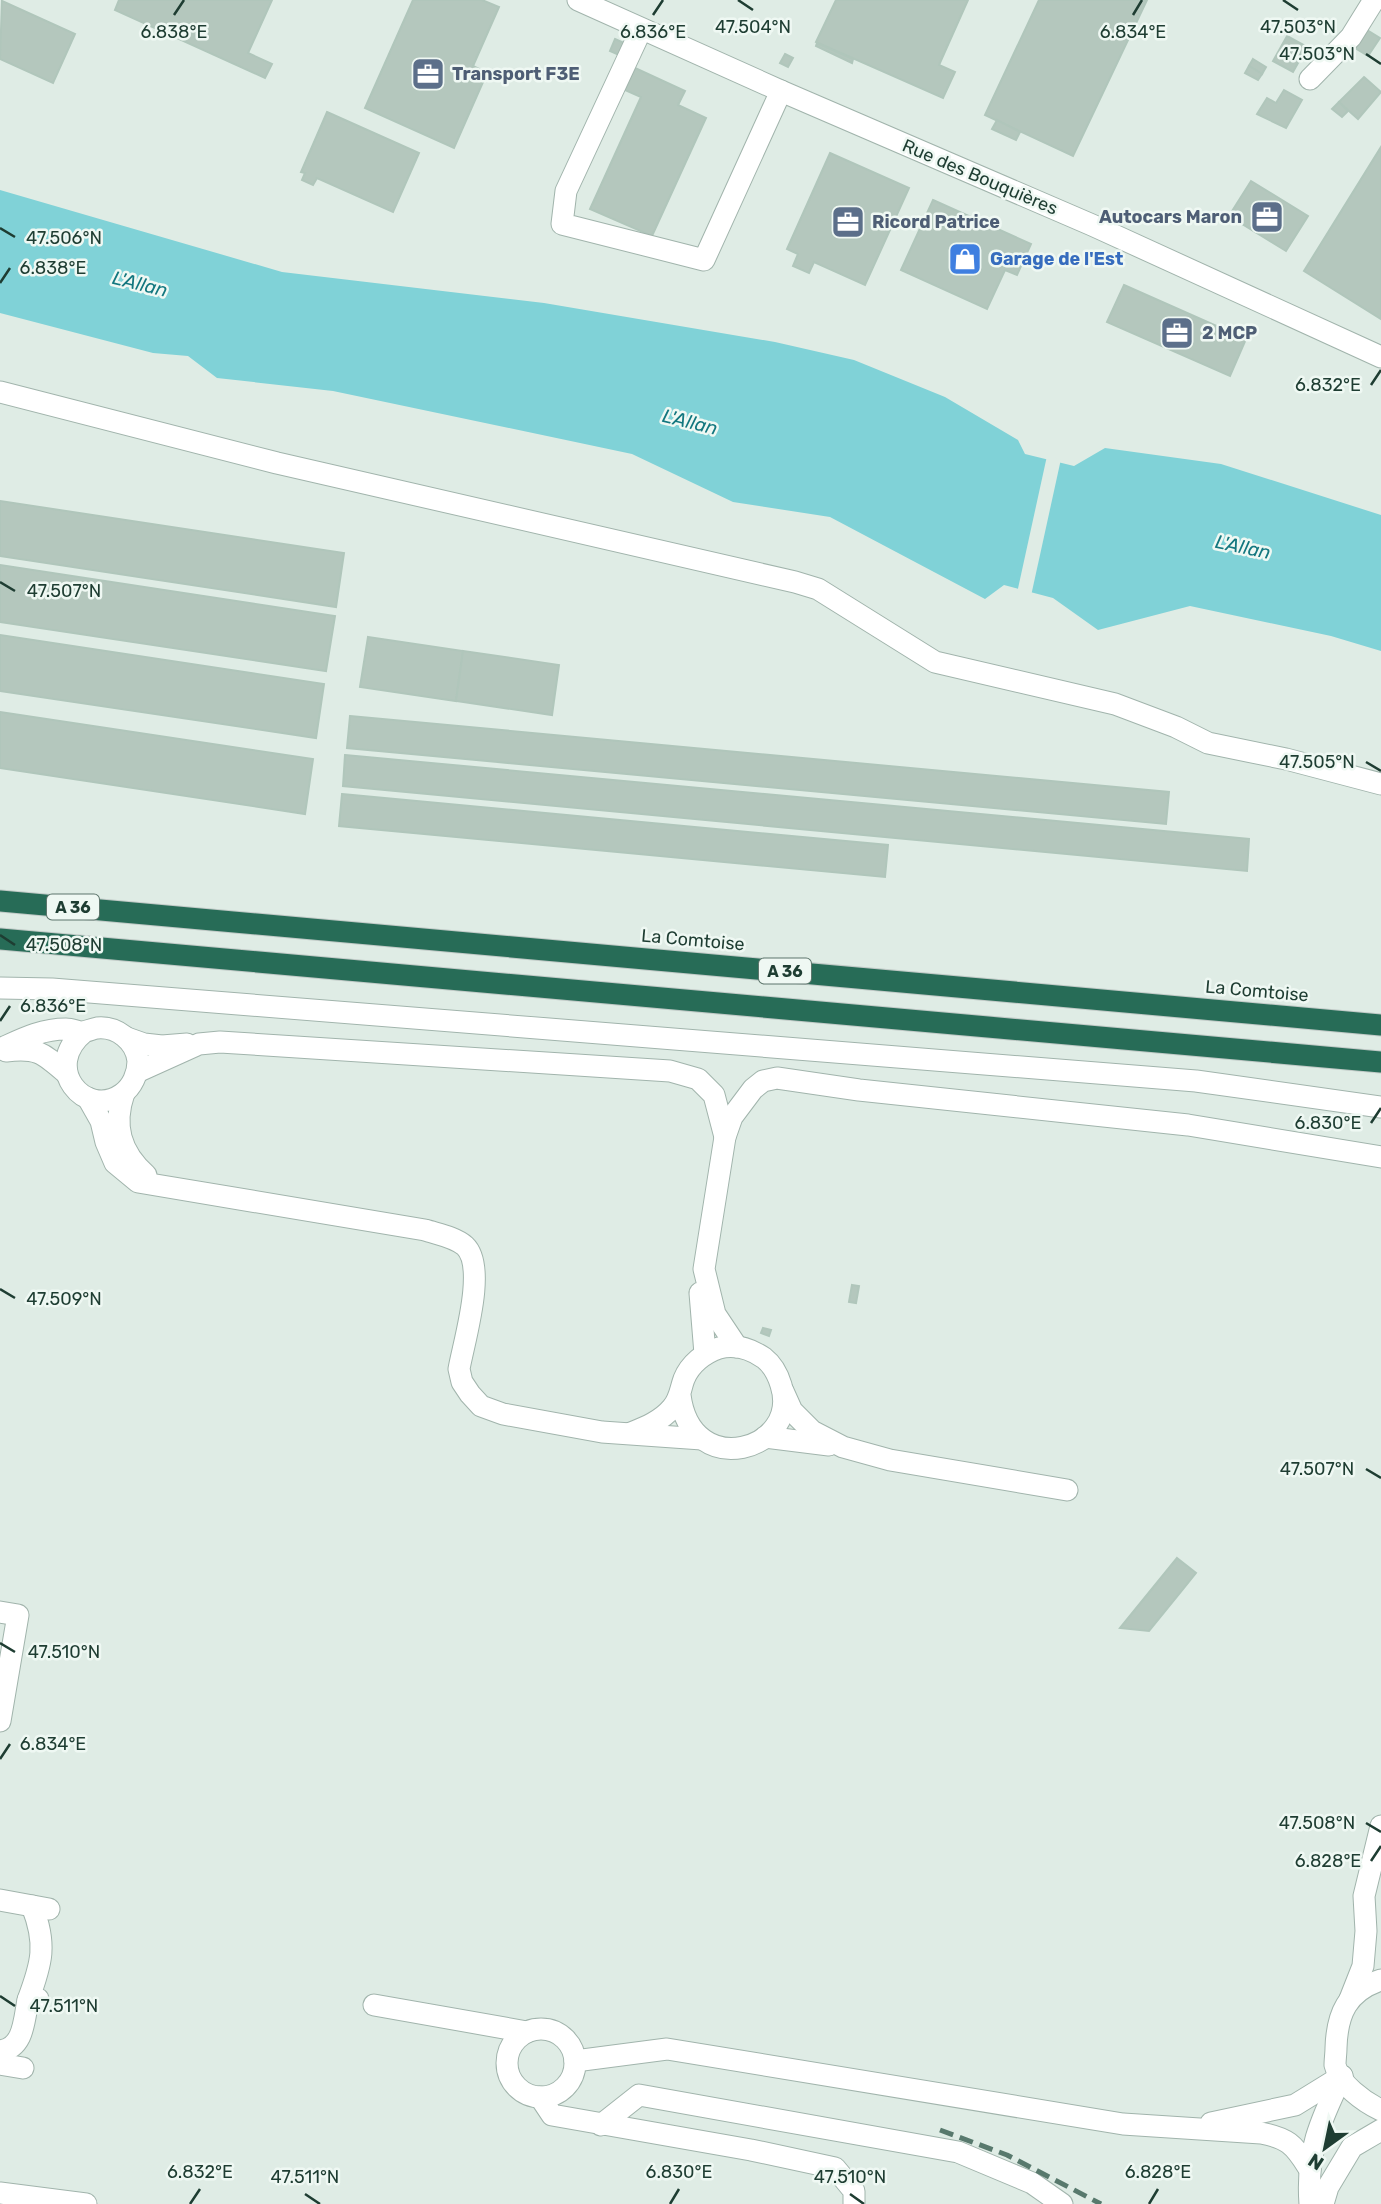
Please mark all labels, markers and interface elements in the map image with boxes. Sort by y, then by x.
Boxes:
text: 47.504°N [715,16,791,38]
text: 47.503°N [1260,16,1336,38]
text: 6.838°E [141,21,207,43]
text: 6.836°E [620,21,686,43]
text: 6.834°E [1100,21,1166,43]
text: 47.503°N [1279,43,1355,65]
office icon: Transport F3E [409,55,447,93]
place label: Transport F3E [452,63,580,85]
street label: Rue des Bouquières [899,134,1061,220]
office icon: Autocars Maron [1248,198,1286,236]
office icon: Ricord Patrice [829,203,867,241]
place label: Autocars Maron [1099,206,1242,228]
place label: Ricord Patrice [872,211,1000,233]
text: 47.506°N [26,227,102,249]
shop icon: Garage de l'Est [946,240,984,278]
place label: Garage de l'Est [990,248,1123,270]
text: 6.838°E [20,257,86,279]
water label: L'Allan [110,266,170,302]
office icon: 2 MCP [1158,314,1196,352]
place label: 2 MCP [1202,322,1257,344]
text: 6.832°E [1295,374,1361,396]
water label: L'Allan [660,404,720,440]
water label: L'Allan [1213,530,1273,564]
text: 47.507°N [27,580,101,602]
text: 47.505°N [1279,751,1355,773]
road number: A 36 [47,894,99,920]
street label: La Comtoise [640,925,746,955]
text: 47.508°N [26,934,102,956]
road number: A 36 [759,959,811,984]
street label: La Comtoise [1204,976,1310,1006]
text: 6.836°E [20,995,86,1017]
text: 6.830°E [1295,1112,1361,1134]
text: 47.509°N [26,1288,102,1310]
text: 47.507°N [1280,1458,1354,1480]
text: 47.510°N [28,1641,100,1663]
text: 6.834°E [20,1733,86,1755]
text: 47.508°N [1279,1812,1355,1834]
text: 6.828°E [1295,1850,1361,1872]
text: 47.511°N [30,1995,98,2017]
north arrow [1290,2113,1360,2183]
text: N [1304,2148,1328,2175]
text: 6.832°E [167,2161,233,2183]
text: 6.830°E [646,2161,712,2183]
text: 6.828°E [1125,2161,1191,2183]
text: 47.511°N [271,2166,339,2188]
text: 47.510°N [814,2166,886,2188]

